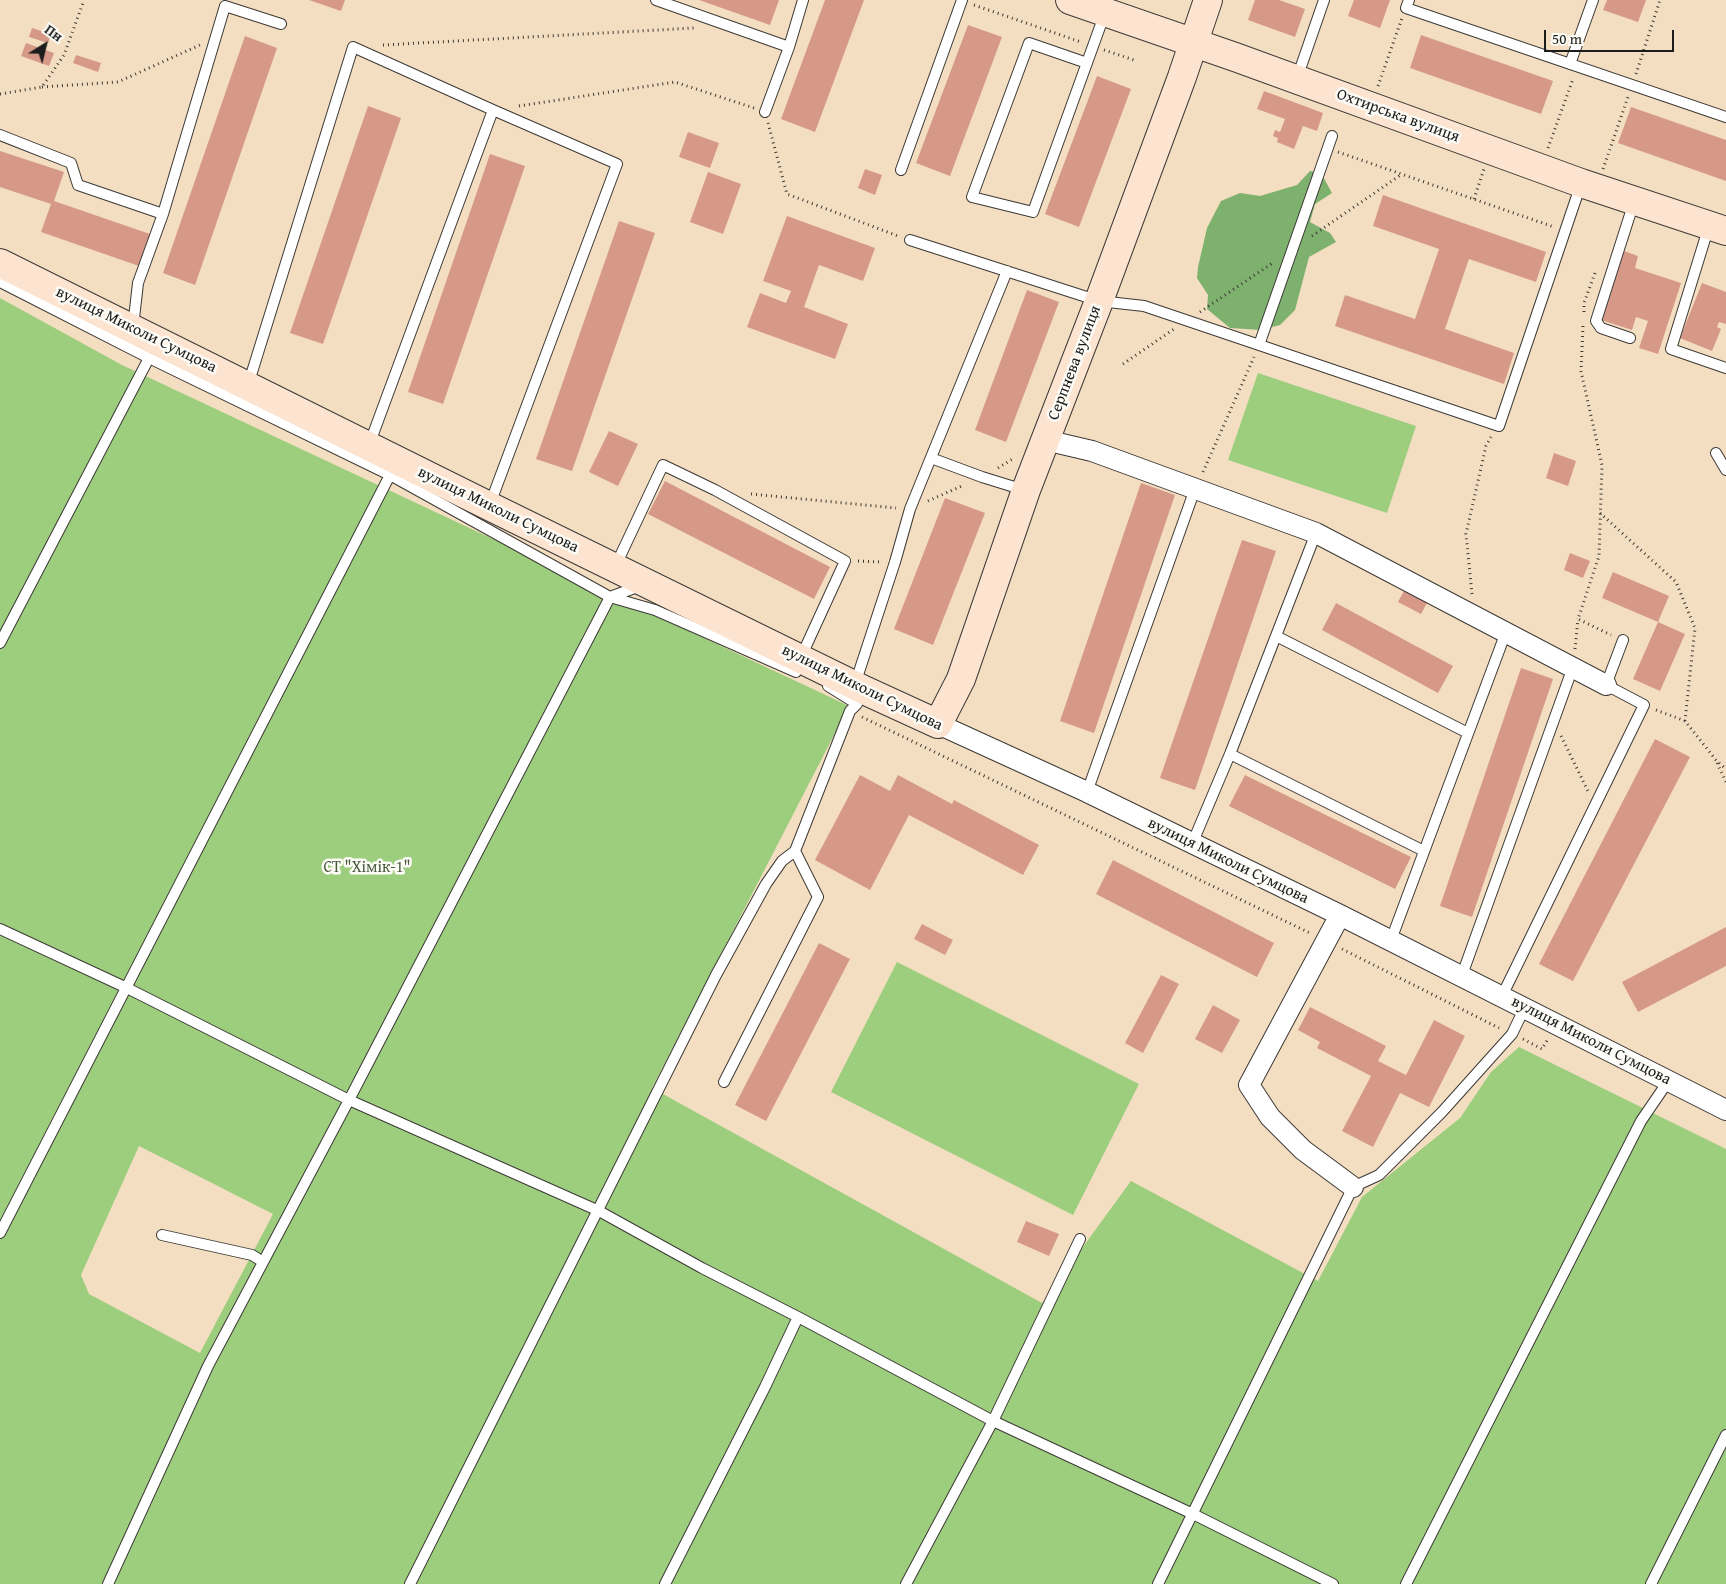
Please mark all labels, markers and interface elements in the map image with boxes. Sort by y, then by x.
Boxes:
text: Пн [41,19,67,46]
north arrow [20,20,70,70]
scale bar [1546,20,1676,52]
text: 50 m [1552,28,1582,49]
street label: Охтирська вулиця [1334,85,1462,147]
street label: вулиця Миколи Сумцова [53,283,219,377]
street label: Серпнева вулиця [1044,303,1106,423]
street label: вулиця Миколи Сумцова [415,463,581,557]
street label: вулиця Миколи Сумцова [779,641,945,735]
street label: вулиця Миколи Сумцова [1145,814,1311,908]
park label: СТ "Хімік-1" [323,858,411,878]
street label: вулиця Миколи Сумцова [1508,992,1674,1090]

